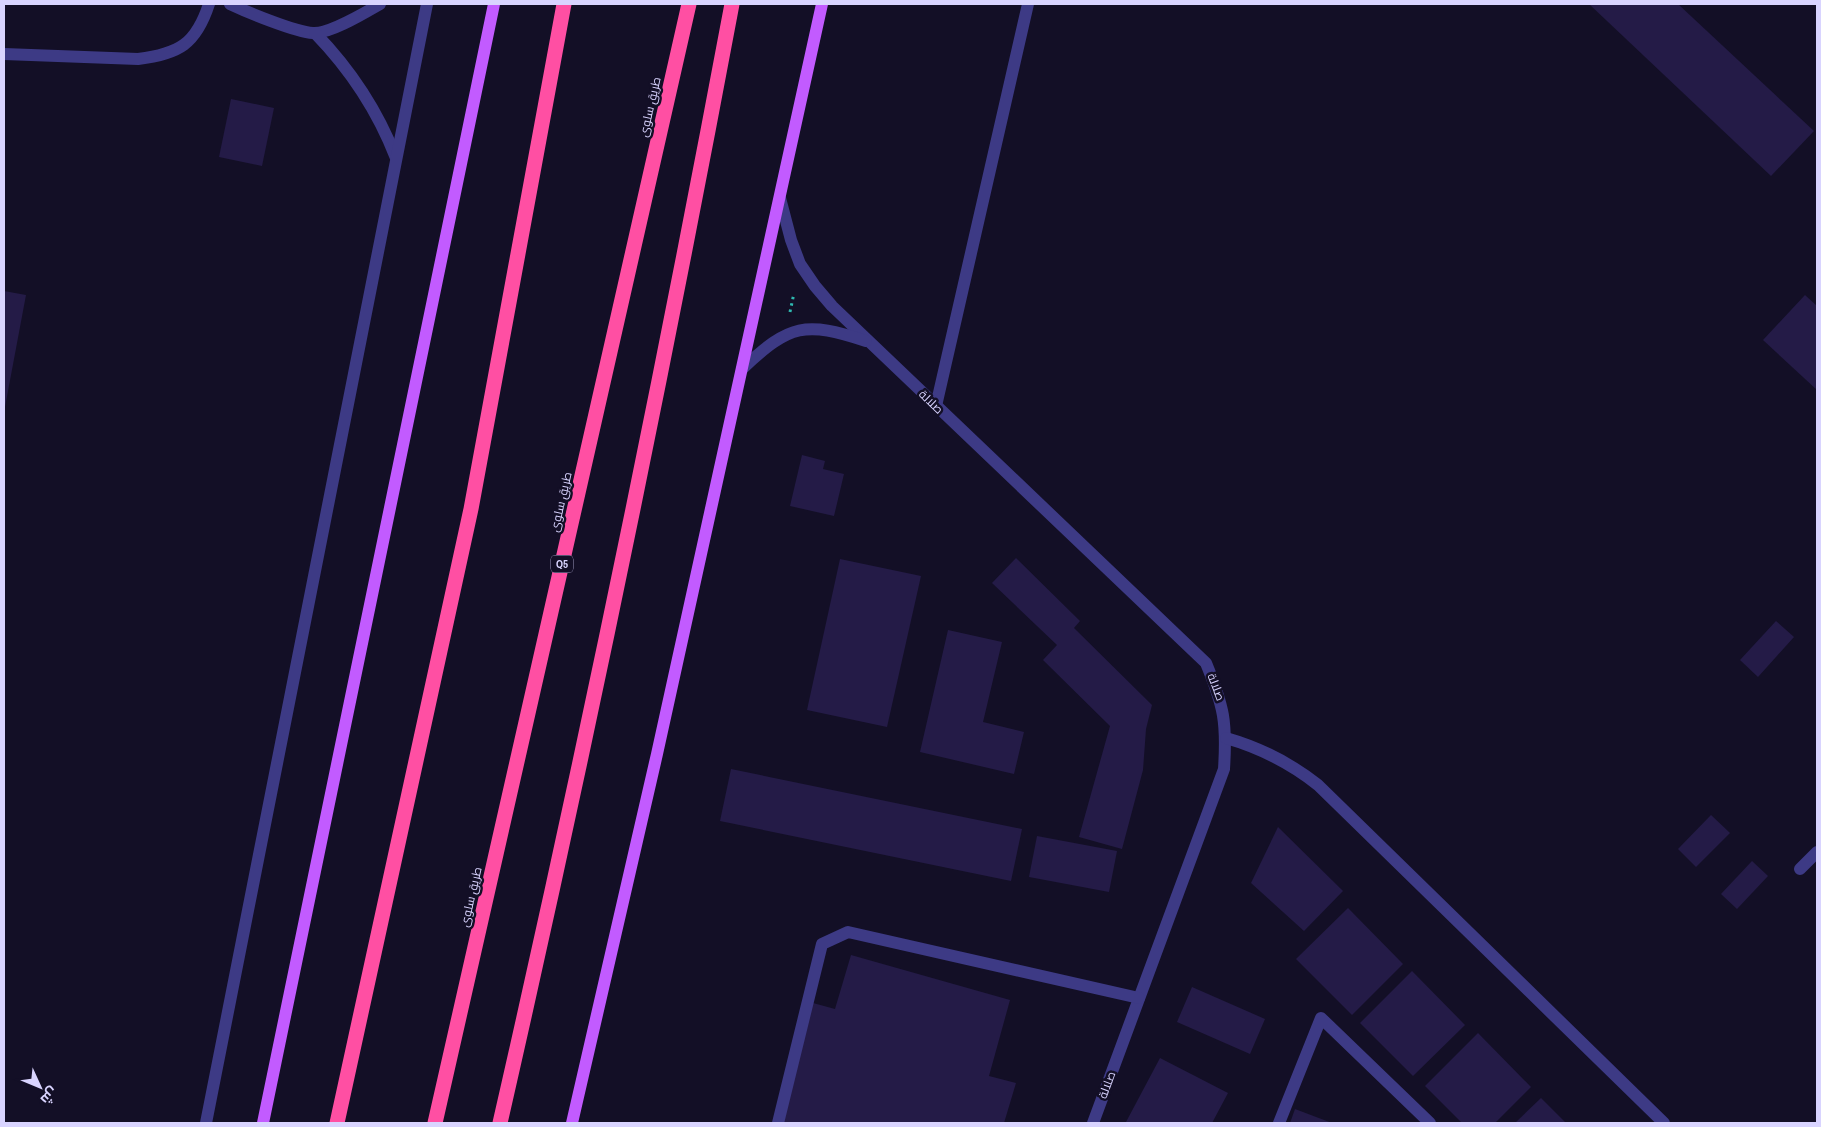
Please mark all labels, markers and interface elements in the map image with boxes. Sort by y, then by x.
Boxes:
street label: طريق سلوى [635,75,665,139]
street label: صلالة [915,386,947,418]
street label: طريق سلوى [546,470,576,534]
road number: Q5 [551,556,573,572]
street label: صلالة [1203,671,1229,703]
street label: طريق سلوى [456,865,486,929]
north arrow [15,1062,65,1112]
street label: صلالة [1095,1069,1119,1101]
text: ش [37,1083,62,1109]

